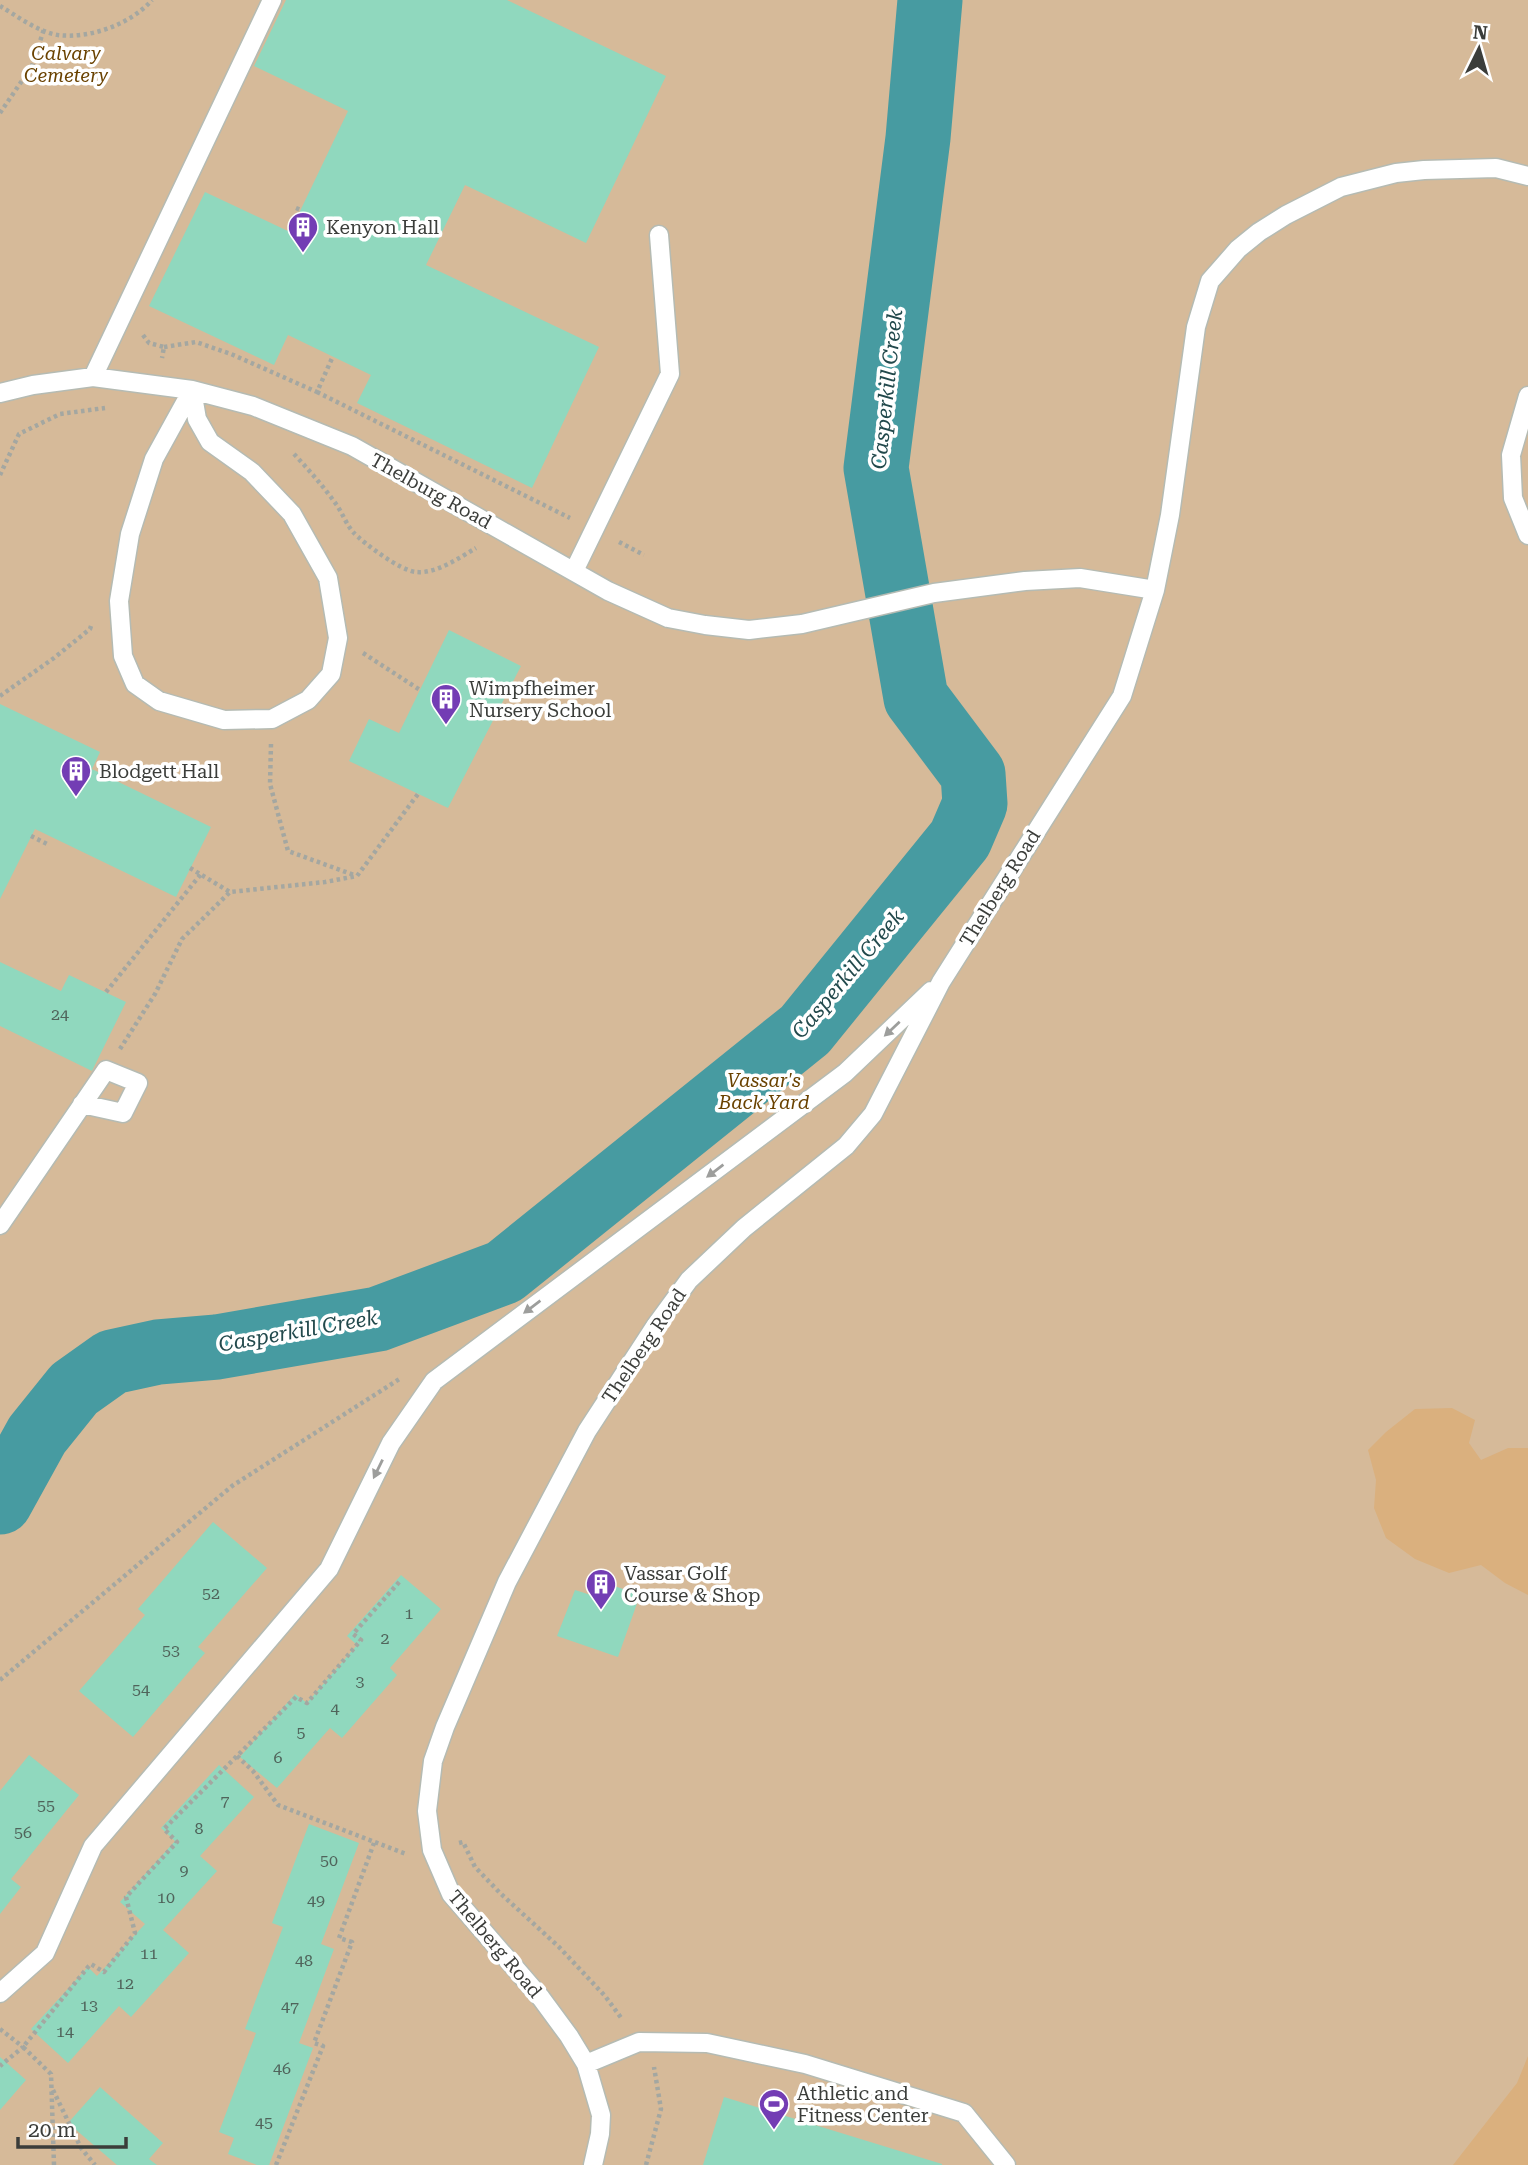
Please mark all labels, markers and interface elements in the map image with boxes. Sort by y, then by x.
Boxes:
north arrow [1444,14,1514,84]
text: N [1472,20,1489,45]
park label: Calvary Cemetery [24,42,108,87]
building icon: Kenyon Hall [286,210,320,254]
place label: Kenyon Hall [326,216,439,239]
water label: Casperkill Creek [867,307,907,470]
street label: Thelburg Road [366,448,496,534]
place label: Wimpfheimer Nursery School [469,677,612,722]
building icon: Wimpfheimer Nursery School [429,682,463,726]
building icon: Blodgett Hall [59,754,93,798]
place label: Blodgett Hall [99,760,219,783]
street label: Thelberg Road [955,825,1045,951]
water label: Casperkill Creek [787,904,909,1043]
house number: 24 [51,1005,69,1024]
one-way arrow [884,1020,901,1036]
park label: Vassar's Back Yard [717,1069,810,1114]
one-way arrow [706,1163,724,1178]
street label: Thelberg Road [597,1284,691,1408]
one-way arrow [523,1300,542,1314]
water label: Casperkill Creek [217,1305,380,1357]
one-way arrow [373,1459,384,1479]
place label: Vassar Golf Course & Shop [624,1562,760,1607]
building icon: Vassar Golf Course & Shop [584,1567,618,1611]
house number: 52 [202,1584,220,1603]
house number: 1 [405,1604,414,1623]
house number: 2 [381,1629,390,1648]
house number: 53 [162,1641,180,1660]
house number: 3 [356,1672,365,1691]
house number: 54 [132,1680,150,1699]
house number: 4 [331,1699,340,1718]
house number: 5 [297,1723,306,1742]
house number: 6 [274,1748,283,1767]
house number: 7 [221,1791,230,1810]
house number: 55 [37,1796,55,1815]
house number: 8 [195,1819,204,1838]
house number: 56 [14,1823,32,1842]
house number: 50 [320,1851,338,1870]
house number: 9 [180,1861,189,1880]
street label: Thelberg Road [443,1885,547,2003]
house number: 10 [157,1888,175,1907]
house number: 49 [307,1891,325,1910]
house number: 11 [140,1944,158,1963]
house number: 48 [295,1951,313,1970]
house number: 12 [116,1974,134,1993]
house number: 13 [80,1996,98,2015]
house number: 47 [281,1997,299,2016]
house number: 14 [56,2022,74,2041]
house number: 46 [273,2059,291,2078]
place label: Athletic and Fitness Center [797,2082,929,2127]
sports icon: Athletic and Fitness Center [757,2087,791,2131]
scale bar [18,2106,126,2150]
house number: 45 [255,2113,273,2132]
text: 20 m [28,2118,76,2142]

